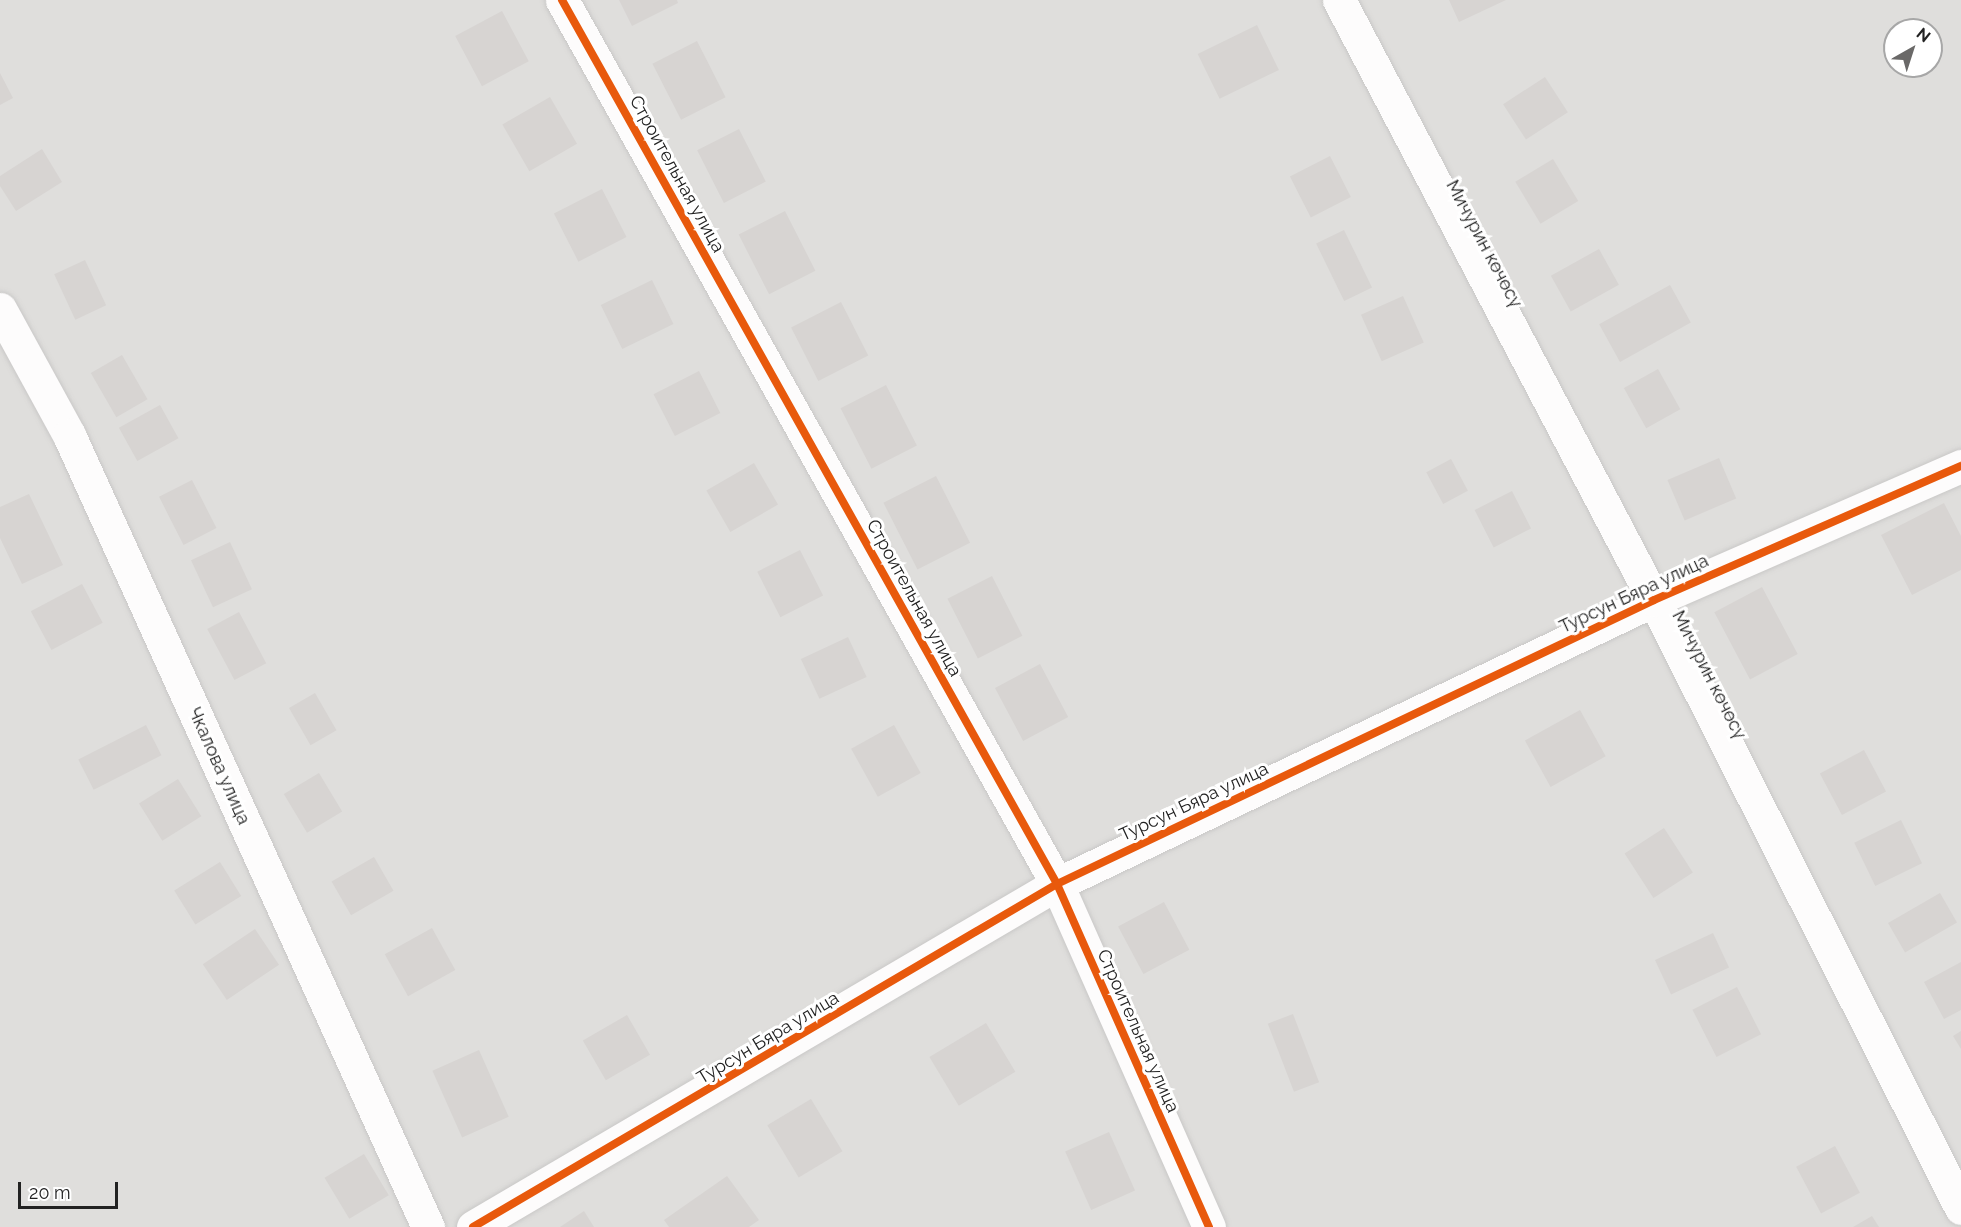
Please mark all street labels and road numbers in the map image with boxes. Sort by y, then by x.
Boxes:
street label: Строительная улица [625,91,729,257]
street label: Мичурин көчөсү [1441,176,1527,312]
street label: Строительная улица [862,515,966,681]
street label: Турсун Бяра улица [1556,550,1712,638]
street label: Мичурин көчөсү [1667,607,1751,743]
street label: Чкалова улица [183,704,255,828]
street label: Турсун Бяра улица [1116,758,1272,846]
street label: Строительная улица [1092,946,1184,1116]
street label: Турсун Бяра улица [693,987,843,1089]

